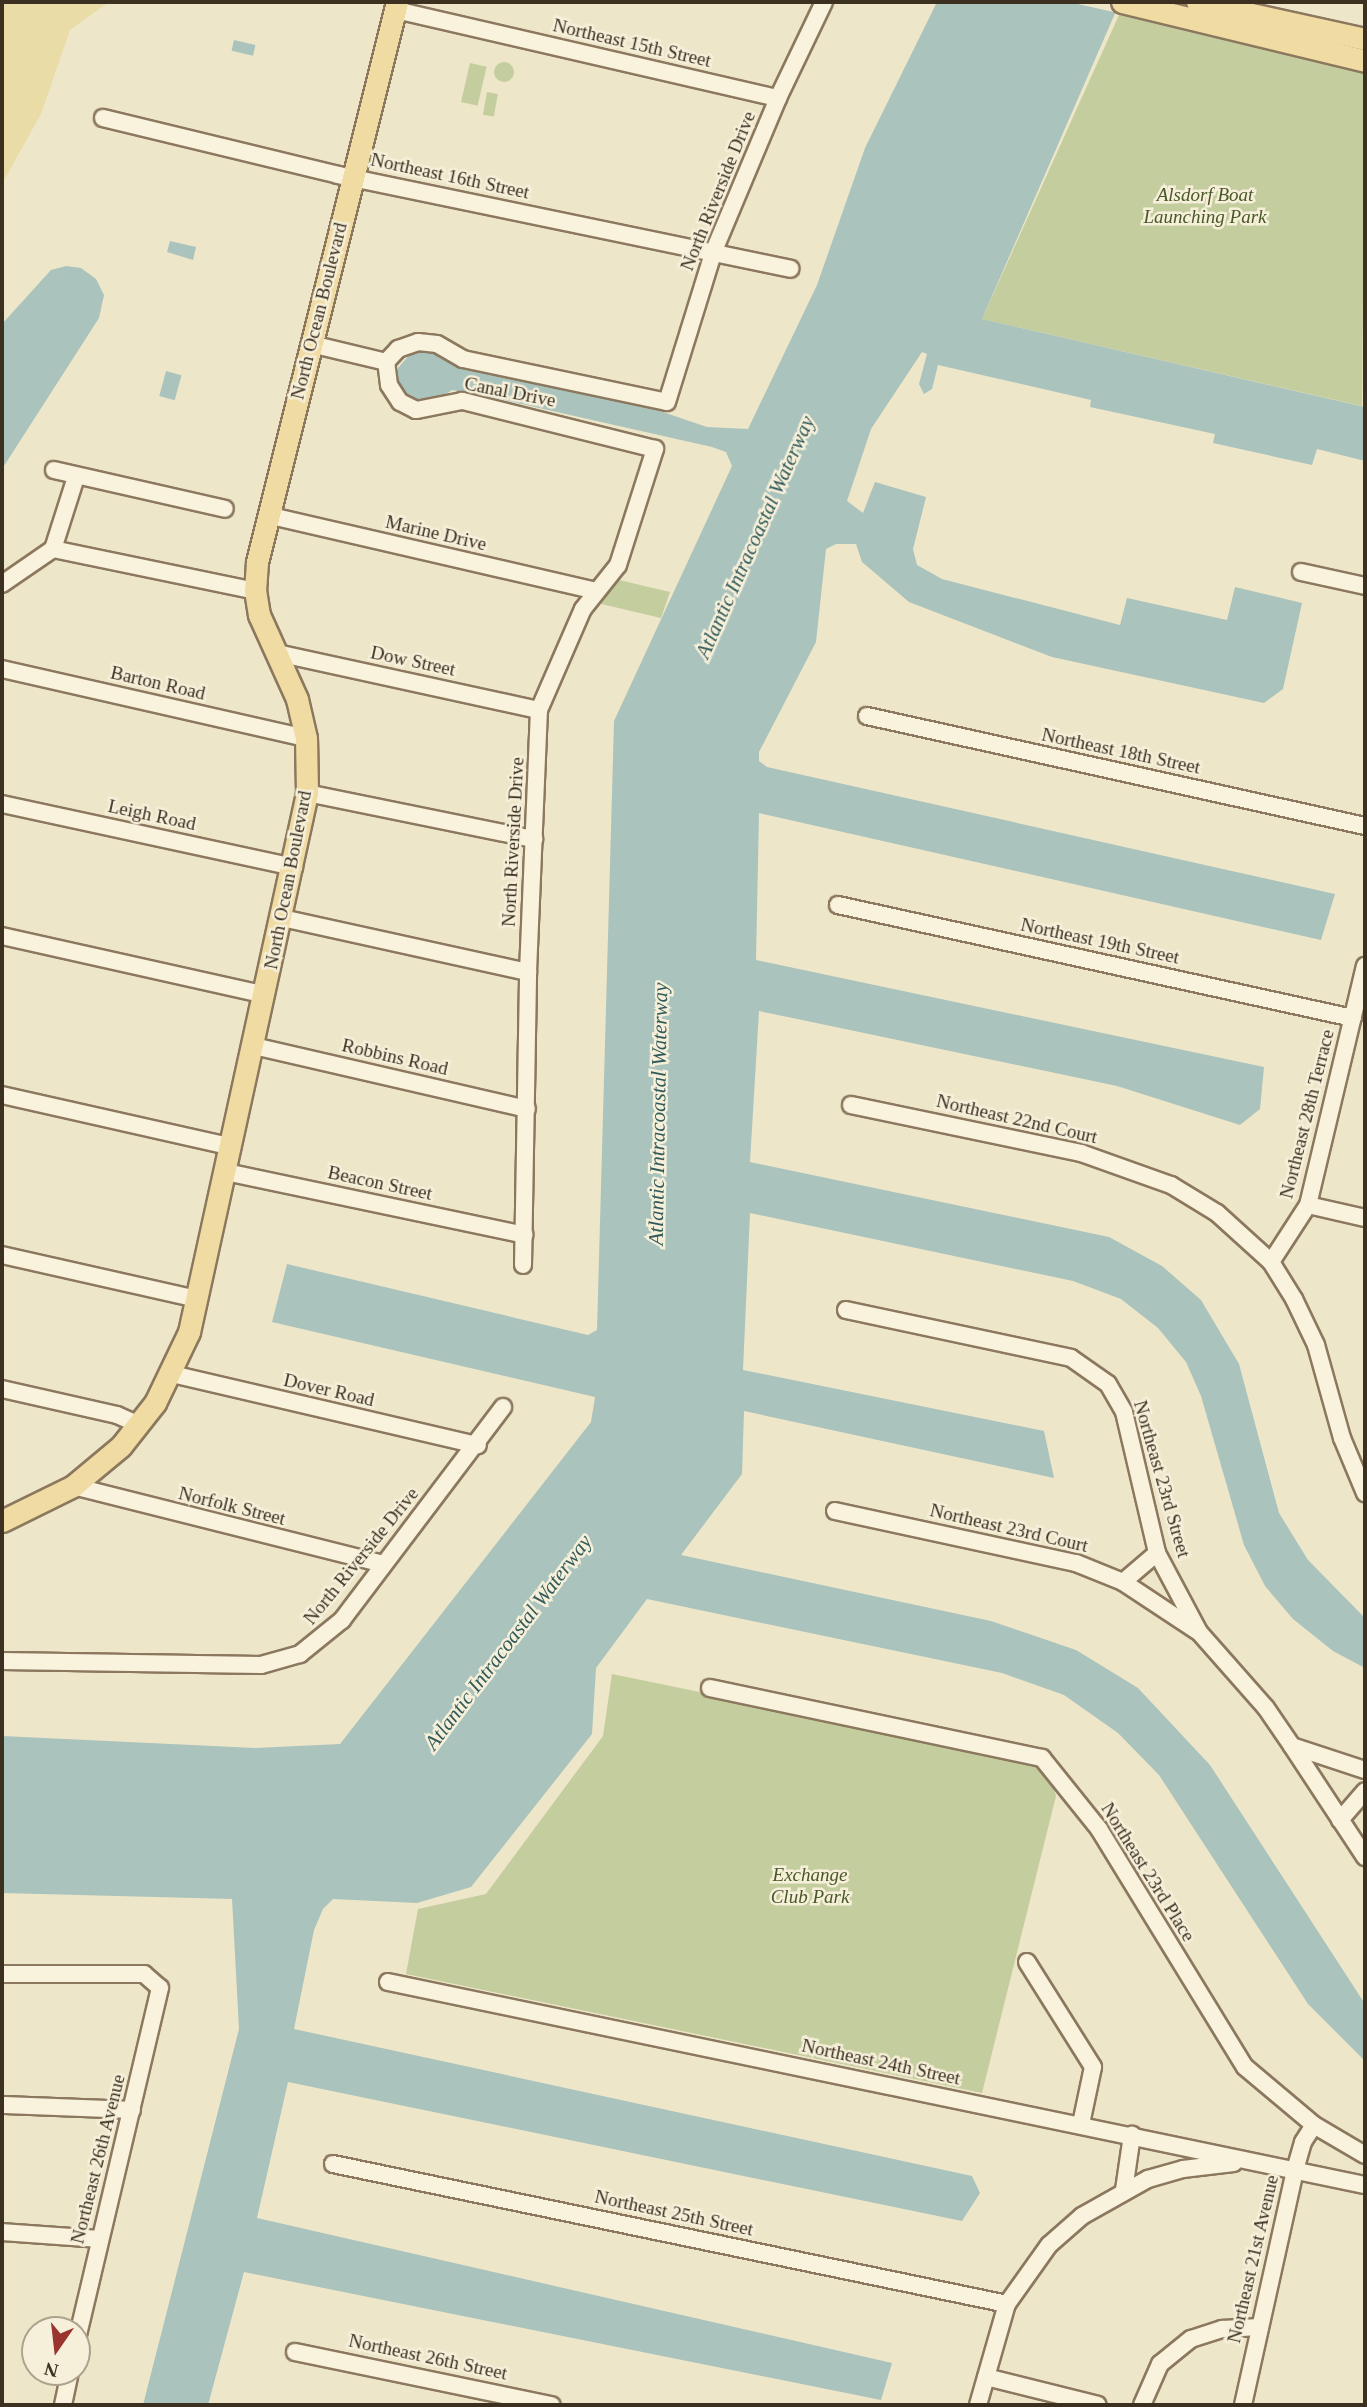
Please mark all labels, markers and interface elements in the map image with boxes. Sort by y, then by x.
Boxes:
street label: Northeast 15th Street [551,14,713,72]
street label: North Riverside Drive [676,108,760,274]
street label: Northeast 16th Street [369,148,531,204]
park label: Alsdorf Boat Launching Park [1144,184,1266,228]
street label: North Ocean Boulevard [286,220,352,402]
street label: Canal Drive [463,372,557,412]
water label: Atlantic Intracoastal Waterway [690,412,820,662]
street label: Marine Drive [383,510,489,556]
street label: Dow Street [369,641,457,681]
street label: Barton Road [108,661,208,705]
street label: Northeast 18th Street [1040,723,1202,779]
street label: North Riverside Drive [497,757,529,927]
street label: North Ocean Boulevard [259,789,317,971]
street label: Leigh Road [106,795,198,835]
street label: Northeast 19th Street [1019,913,1181,969]
water label: Atlantic Intracoastal Waterway [643,982,673,1246]
street label: Northeast 28th Terrace [1275,1027,1339,1201]
street label: Robbins Road [340,1034,450,1080]
street label: Northeast 22nd Court [934,1089,1100,1149]
street label: Beacon Street [326,1161,434,1205]
street label: Dover Road [281,1369,377,1411]
street label: Northeast 23rd Street [1129,1398,1195,1560]
street label: Norfolk Street [176,1482,288,1530]
street label: North Riverside Drive [299,1483,423,1629]
street label: Northeast 23rd Court [928,1499,1090,1557]
water label: Atlantic Intracoastal Waterway [419,1529,597,1755]
street label: Northeast 23rd Place [1096,1798,1200,1946]
park label: Exchange Club Park [771,1864,849,1908]
street label: Northeast 24th Street [800,2034,962,2090]
street label: Northeast 26th Avenue [66,2071,130,2247]
street label: Northeast 21st Avenue [1222,2172,1284,2346]
street label: Northeast 25th Street [593,2185,755,2241]
north arrow [21,2316,91,2386]
street label: Northeast 26th Street [347,2329,509,2385]
text: N [42,2358,60,2382]

